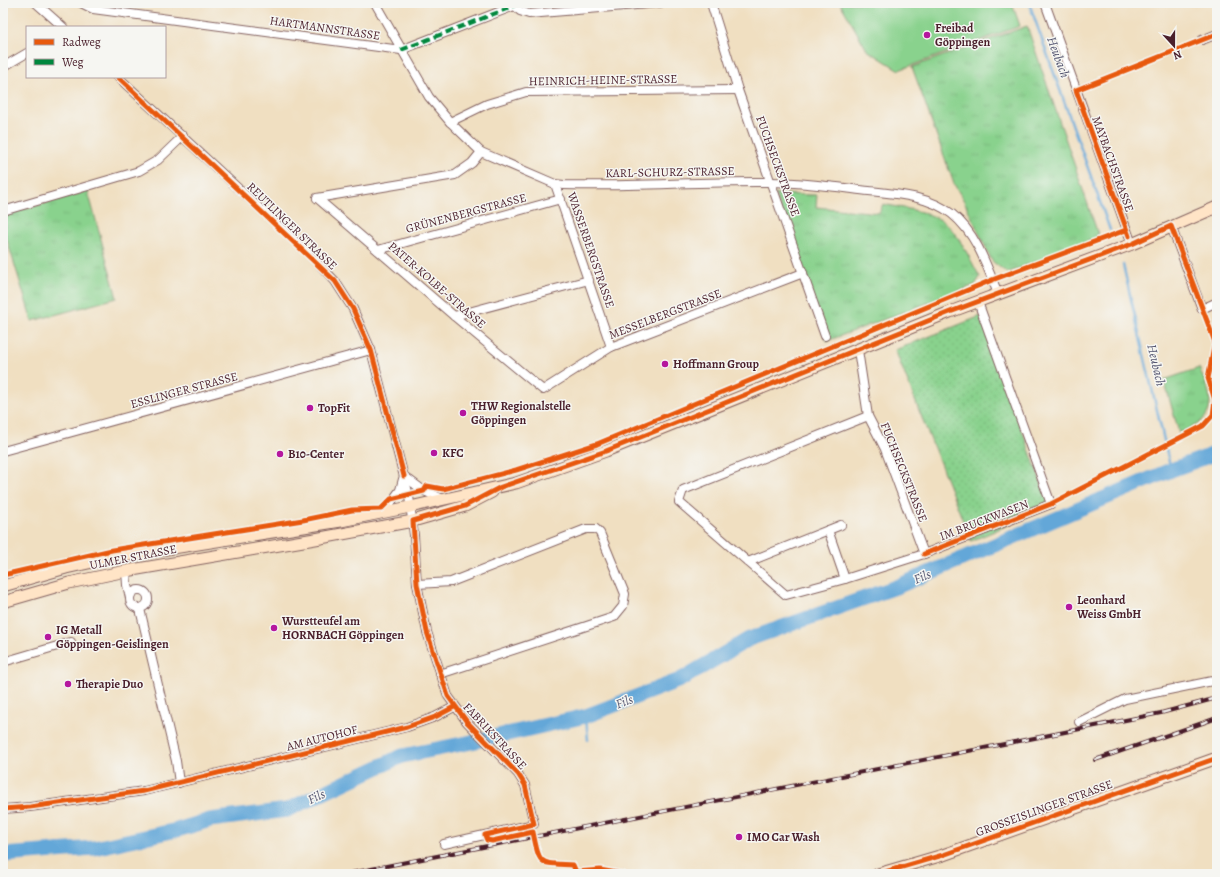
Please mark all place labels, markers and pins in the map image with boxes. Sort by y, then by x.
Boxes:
place label: Freibad Göppingen [935,20,990,50]
marker: Freibad Göppingen [922,30,932,40]
place label: Hoffmann Group [673,356,760,372]
marker: Hoffmann Group [660,359,670,369]
place label: THW Regionalstelle Göppingen [471,398,571,428]
place label: TopFit [318,400,350,416]
marker: TopFit [305,403,315,413]
marker: THW Regionalstelle Göppingen [458,408,468,418]
place label: KFC [442,445,464,461]
place label: B10-Center [288,446,344,462]
marker: KFC [429,448,439,458]
marker: B10-Center [275,449,285,459]
place label: Leonhard Weiss GmbH [1076,592,1141,622]
marker: Leonhard Weiss GmbH [1064,602,1074,612]
place label: Wurstteufel am HORNBACH Göppingen [281,613,404,643]
place label: IG Metall Göppingen-Geislingen [56,622,169,652]
marker: Wurstteufel am HORNBACH Göppingen [269,623,279,633]
marker: IG Metall Göppingen-Geislingen [43,632,53,642]
place label: Therapie Duo [76,676,143,692]
marker: Therapie Duo [63,679,73,689]
place label: IMO Car Wash [747,829,820,845]
marker: IMO Car Wash [734,832,744,842]

